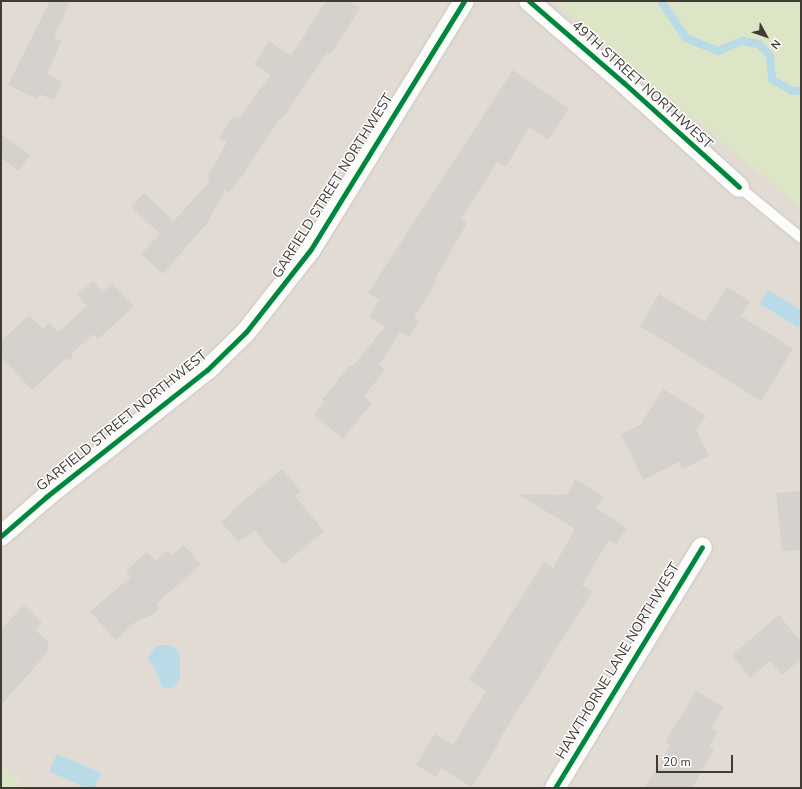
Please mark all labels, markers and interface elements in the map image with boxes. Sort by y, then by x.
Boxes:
north arrow [746,16,786,56]
street label: 49TH STREET NORTHWEST [568,17,716,153]
text: N [767,36,784,52]
street label: GARFIELD STREET NORTHWEST [269,91,397,281]
street label: GARFIELD STREET NORTHWEST [33,347,211,495]
street label: HAWTHORNE LANE NORTHWEST [553,560,683,762]
scale bar [658,747,735,773]
text: 20 m [663,754,691,770]

